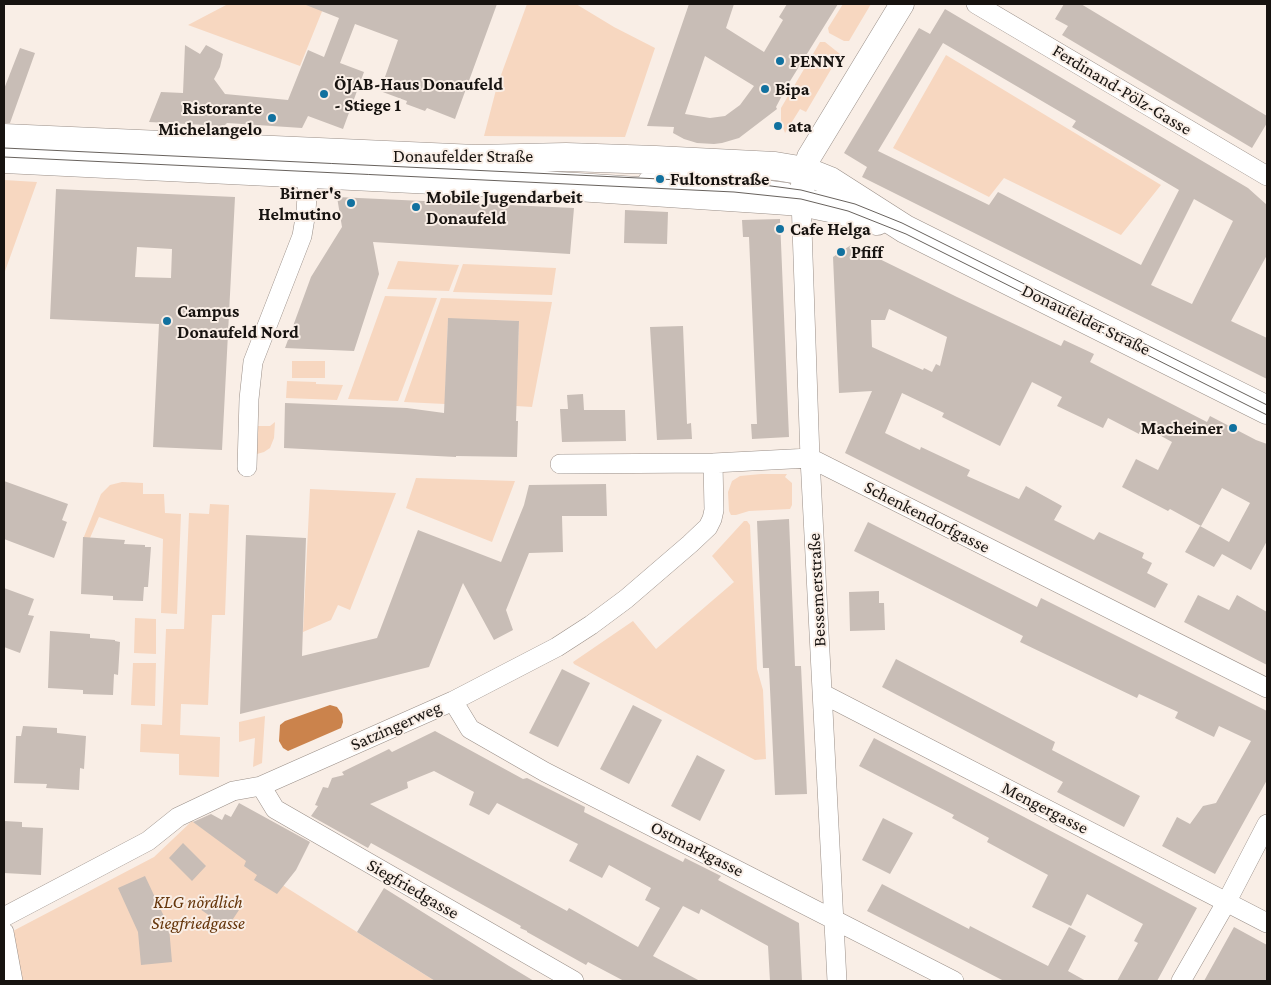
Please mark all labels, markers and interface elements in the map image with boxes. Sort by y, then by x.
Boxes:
street label: Ferdinand-Pölz-Gasse [1048,40,1196,140]
place label: PENNY [790,50,845,72]
marker: PENNY [774,55,786,67]
place label: ÖJAB-Haus Donaufeld - Stiege 1 [334,73,503,116]
place label: Bipa [775,78,809,100]
marker: Bipa [759,83,771,95]
marker: ÖJAB-Haus Donaufeld - Stiege 1 [318,88,330,100]
place label: Ristorante Michelangelo [158,97,262,140]
marker: Ristorante Michelangelo [266,112,278,124]
place label: ata [788,115,812,137]
marker: ata [772,120,784,132]
street label: Donaufelder Straße [393,145,533,167]
place label: Fultonstraße [670,168,769,190]
marker: Fultonstraße [654,173,666,185]
place label: Birner's Helmutino [258,182,341,224]
place label: Mobile Jugendarbeit Donaufeld [426,186,583,228]
marker: Birner's Helmutino [345,197,357,209]
marker: Mobile Jugendarbeit Donaufeld [410,201,422,213]
place label: Cafe Helga [790,218,871,240]
marker: Cafe Helga [774,223,786,235]
place label: Pfiff [851,241,883,263]
marker: Pfiff [835,246,847,258]
street label: Donaufelder Straße [1018,280,1154,360]
place label: Campus Donaufeld Nord [177,300,299,342]
marker: Campus Donaufeld Nord [161,315,173,327]
place label: Macheiner [1141,417,1223,439]
marker: Macheiner [1227,422,1239,434]
street label: Schenkendorfgasse [861,476,993,558]
street label: Bessemerstraße [803,533,831,647]
street label: Satzingerweg [347,696,445,756]
street label: Mengergasse [998,777,1092,839]
street label: Ostmarkgasse [647,816,747,882]
street label: Siegfriedgasse [363,854,463,924]
park label: KLG nördlich Siegfriedgasse [151,891,245,934]

